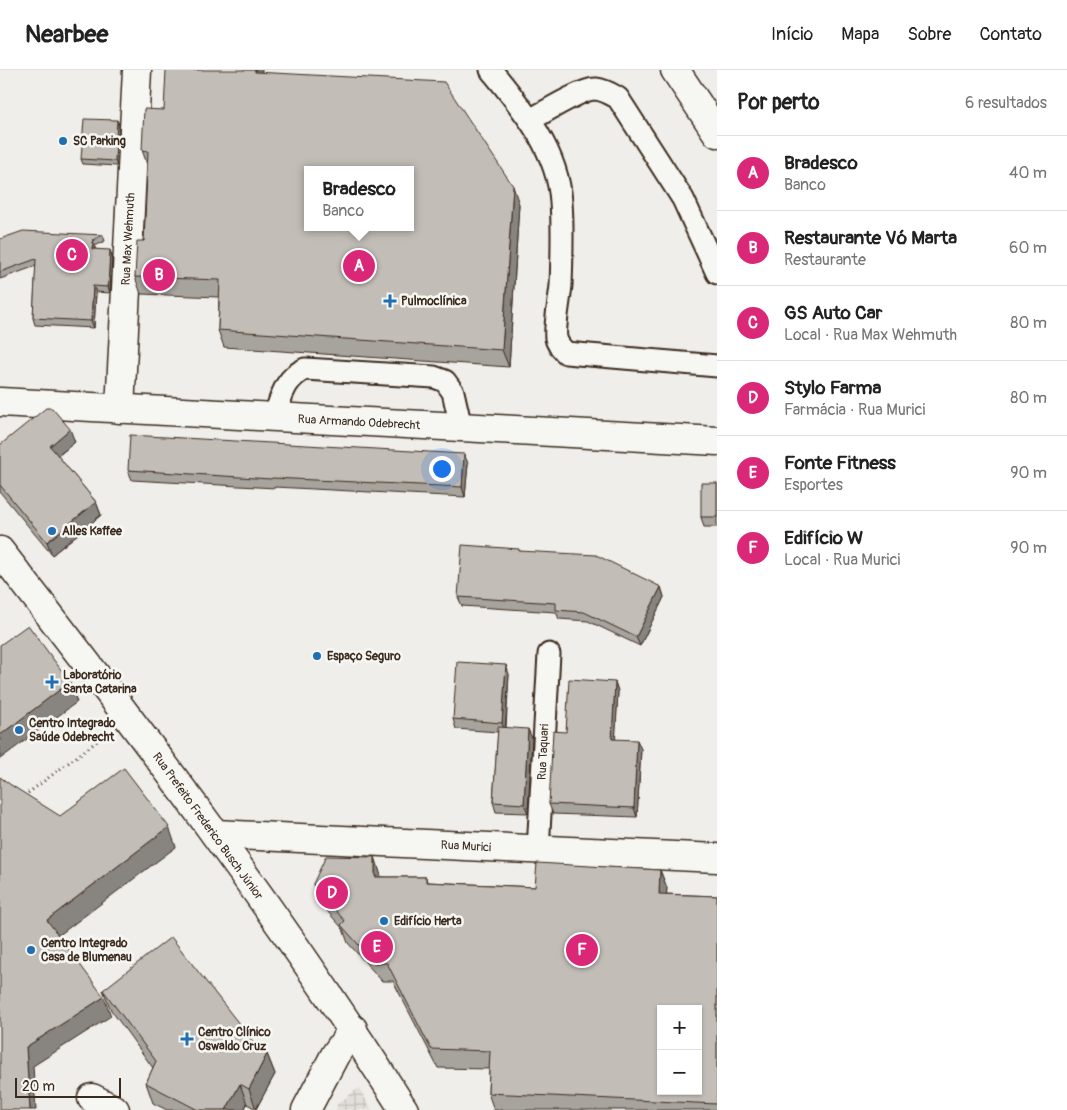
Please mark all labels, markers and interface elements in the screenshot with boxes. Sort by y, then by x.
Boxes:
text: Nearbee [25,20,108,49]
text: Início [771,23,813,46]
text: Mapa [841,23,879,46]
text: Sobre [907,23,951,46]
text: Contato [979,23,1042,46]
text: Por perto [737,89,819,116]
text: 6 resultados [965,93,1047,113]
place label: SC Parking [73,134,126,149]
marker: SC Parking [57,135,69,147]
text: Bradesco [784,151,858,175]
text: A [748,163,758,183]
text: 40 m [1009,163,1047,183]
popup [304,166,414,231]
text: Banco [784,175,826,195]
text: Bradesco [322,177,396,201]
street label: Rua Max Wehmuth [119,192,138,286]
text: Banco [322,201,364,221]
text: Restaurante Vó Marta [784,226,957,250]
pin: C [56,236,88,274]
text: B [748,238,758,258]
text: 60 m [1009,238,1047,258]
pin: A [343,247,375,285]
text: Restaurante [784,250,866,270]
pin: B [143,256,175,294]
marker: Pulmoclínica [383,294,397,308]
place label: Pulmoclínica [401,294,467,309]
text: GS Auto Car [784,301,882,325]
text: C [748,313,758,333]
text: 80 m [1010,313,1047,333]
text: Local · Rua Max Wehmuth [784,325,957,345]
text: Stylo Farma [784,376,881,400]
text: D [748,388,758,408]
text: 80 m [1010,388,1047,408]
text: Farmácia · Rua Murici [784,400,925,420]
street label: Rua Armando Odebrecht [297,412,421,433]
text: Fonte Fitness [784,451,896,475]
your location [429,456,455,482]
text: E [749,463,757,483]
text: 90 m [1010,463,1047,483]
text: Esportes [784,475,843,495]
place label: Alles Kaffee [62,524,123,539]
marker: Alles Kaffee [46,525,58,537]
text: Edifício W [784,526,863,550]
text: F [748,538,758,558]
text: 90 m [1010,538,1047,558]
text: Local · Rua Murici [784,550,900,570]
place label: Espaço Seguro [327,649,401,664]
marker: Espaço Seguro [311,650,323,662]
place label: Laboratório Santa Catarina [63,668,137,697]
marker: Laboratório Santa Catarina [45,675,59,689]
place label: Centro Integrado Saúde Odebrecht [29,716,116,745]
marker: Centro Integrado Saúde Odebrecht [13,724,25,736]
street label: Rua Taquari [535,724,552,781]
street label: Rua Prefeito Frederico Busch Júnior [149,750,267,903]
street label: Rua Murici [440,838,492,855]
pin: D [316,874,348,912]
place label: Edifício Herta [394,914,462,929]
marker: Edifício Herta [378,915,390,927]
pin: E [361,928,393,966]
pin: F [566,931,598,969]
place label: Centro Integrado Casa de Blumenau [41,936,132,965]
marker: Centro Integrado Casa de Blumenau [25,944,37,956]
map controls [657,1005,702,1095]
button: + [657,1005,702,1050]
place label: Centro Clínico Oswaldo Cruz [198,1025,271,1054]
marker: Centro Clínico Oswaldo Cruz [180,1032,194,1046]
button: − [657,1050,702,1095]
scale bar [15,1075,121,1098]
text: 20 m [22,1078,55,1095]

